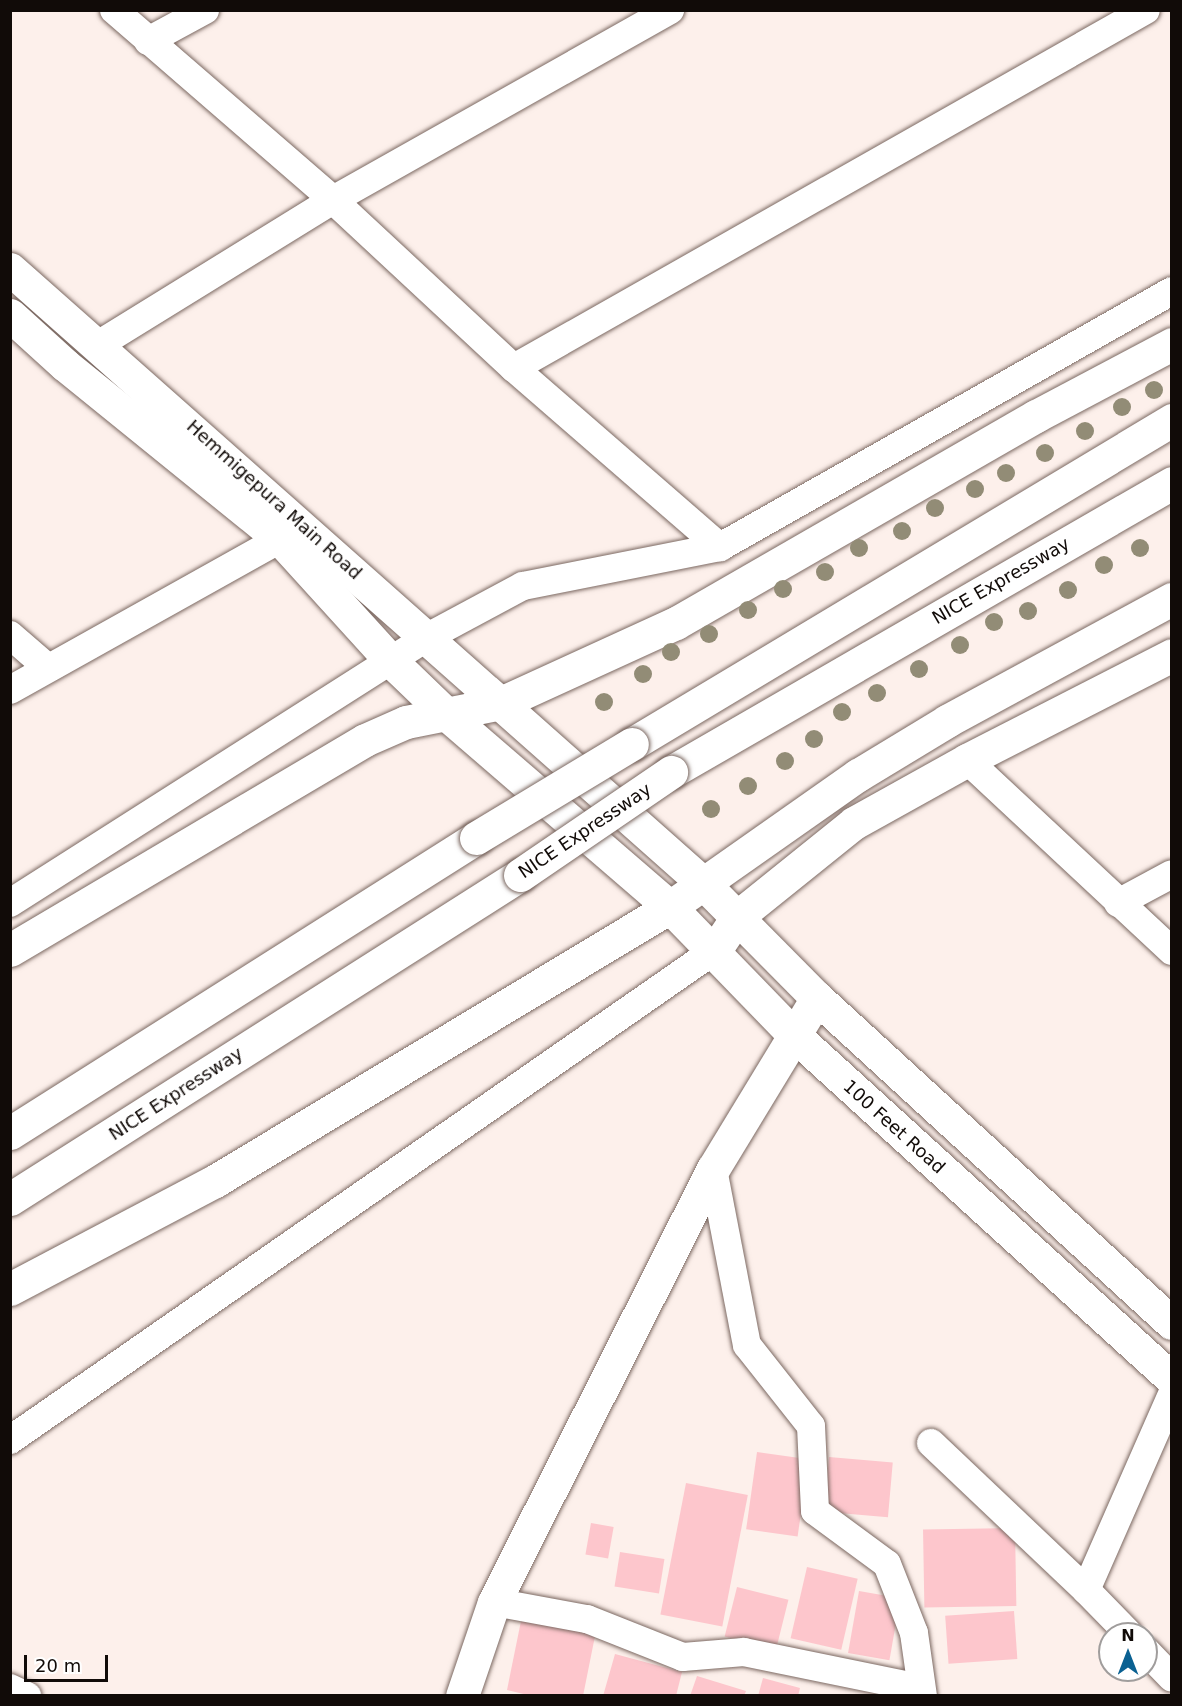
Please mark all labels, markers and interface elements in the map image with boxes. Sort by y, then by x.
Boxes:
street label: Hemmigepura Main Road [182,416,366,584]
street label: NICE Expressway [928,533,1074,629]
street label: NICE Expressway [515,779,655,883]
street label: NICE Expressway [105,1043,247,1145]
street label: 100 Feet Road [839,1076,949,1178]
north arrow [1098,1622,1158,1682]
text: N [1121,1626,1135,1645]
scale bar [27,1643,111,1681]
text: 20 m [35,1655,81,1676]

